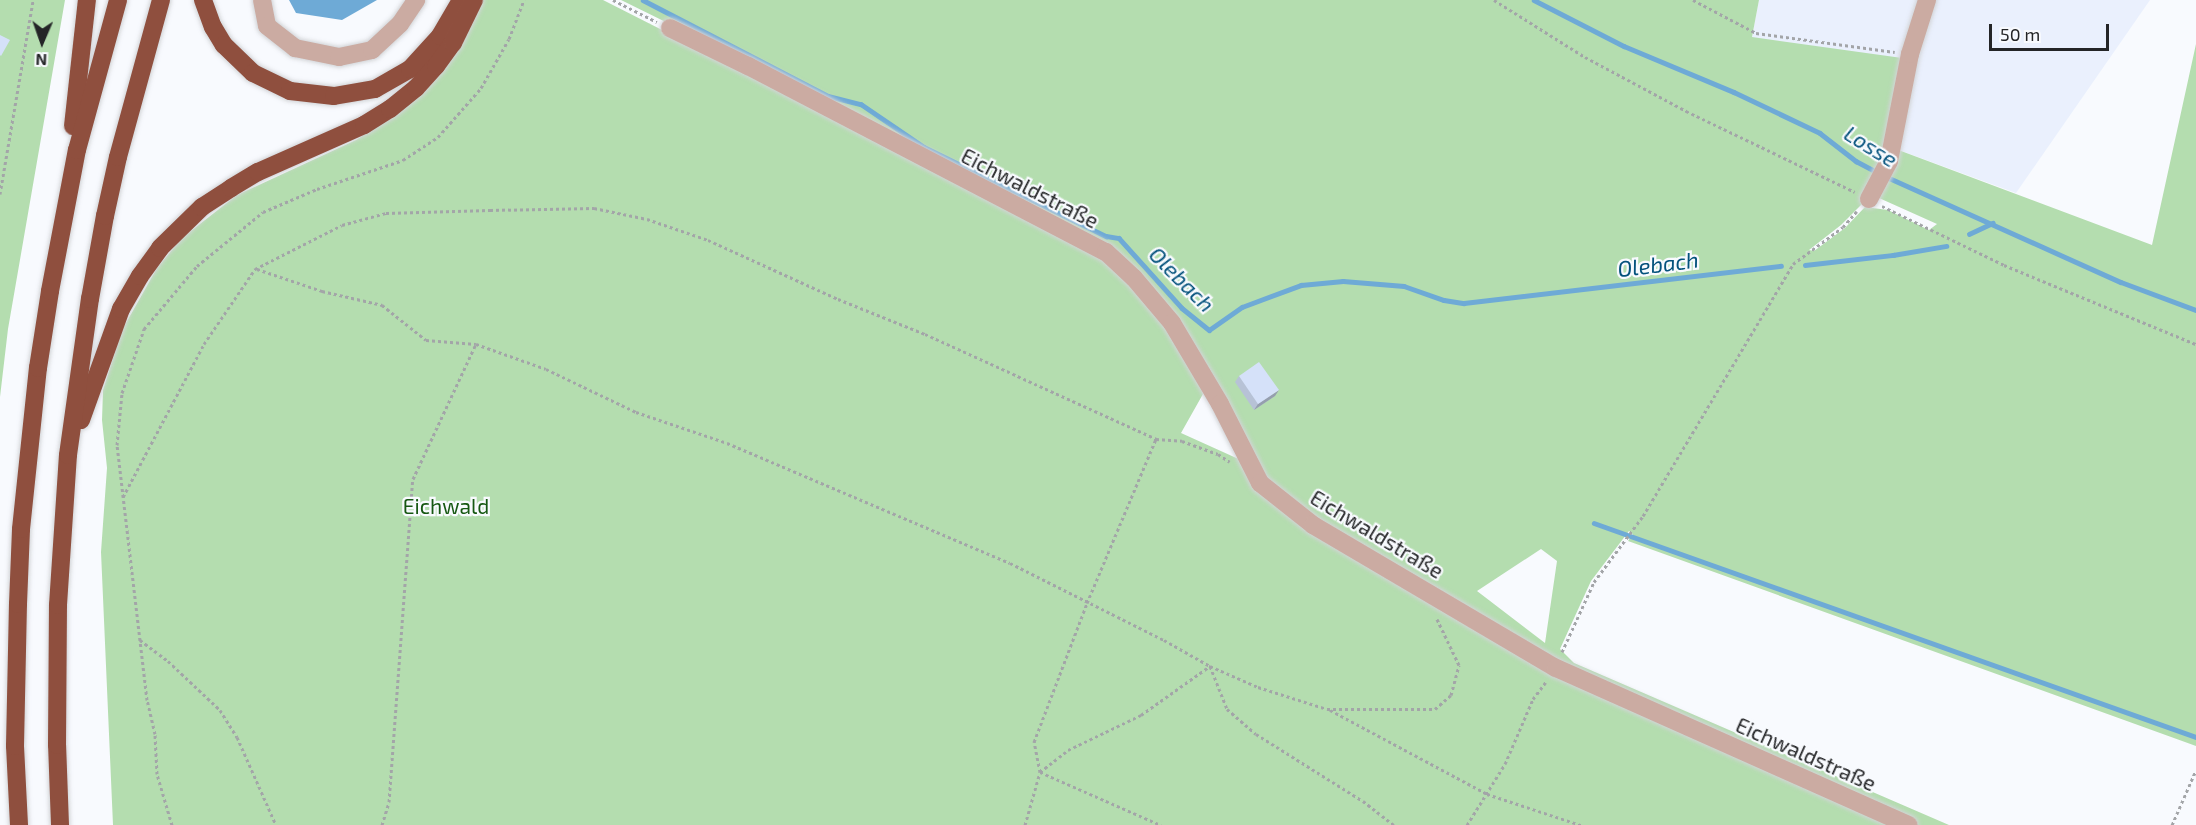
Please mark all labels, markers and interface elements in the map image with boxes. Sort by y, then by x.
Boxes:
north arrow [12,12,72,72]
scale bar [1992,12,2112,50]
text: 50 m [2000,23,2040,45]
text: N [35,51,47,70]
water label: Losse [1840,120,1902,172]
street label: Eichwaldstraße [957,143,1103,233]
water label: Olebach [1144,241,1220,317]
water label: Olebach [1616,246,1700,282]
street label: Eichwaldstraße [1306,484,1448,584]
park label: Eichwald [403,493,489,519]
street label: Eichwaldstraße [1732,712,1880,796]

